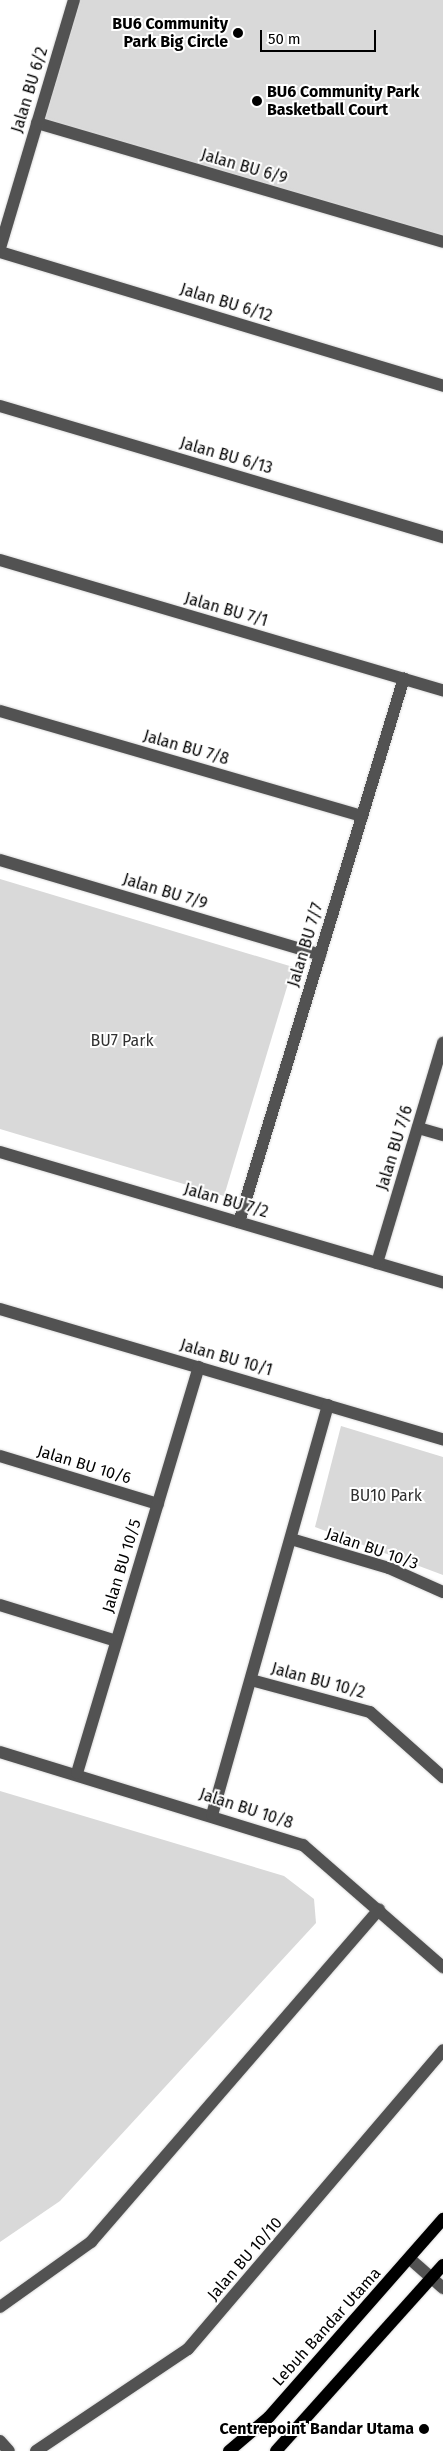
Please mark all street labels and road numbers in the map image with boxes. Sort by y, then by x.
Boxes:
street label: Jalan BU 6/2 [8,45,52,135]
street label: Jalan BU 6/9 [198,145,290,189]
street label: Jalan BU 6/12 [178,280,274,326]
street label: Jalan BU 6/13 [178,434,274,478]
street label: Jalan BU 7/1 [182,589,270,631]
street label: Jalan BU 7/8 [141,727,231,769]
street label: Jalan BU 7/9 [120,870,210,914]
street label: Jalan BU 7/7 [284,901,328,989]
street label: Jalan BU 7/6 [373,1103,417,1193]
street label: Jalan BU 7/2 [182,1180,270,1222]
street label: Jalan BU 10/1 [178,1336,274,1380]
street label: Jalan BU 10/6 [35,1442,133,1488]
street label: Jalan BU 10/5 [99,1517,145,1615]
street label: Jalan BU 10/3 [323,1524,421,1574]
street label: Jalan BU 10/2 [269,1659,367,1703]
street label: Jalan BU 10/8 [197,1785,295,1833]
street label: Jalan BU 10/10 [204,2213,286,2305]
street label: Lebuh Bandar Utama [269,2264,385,2390]

